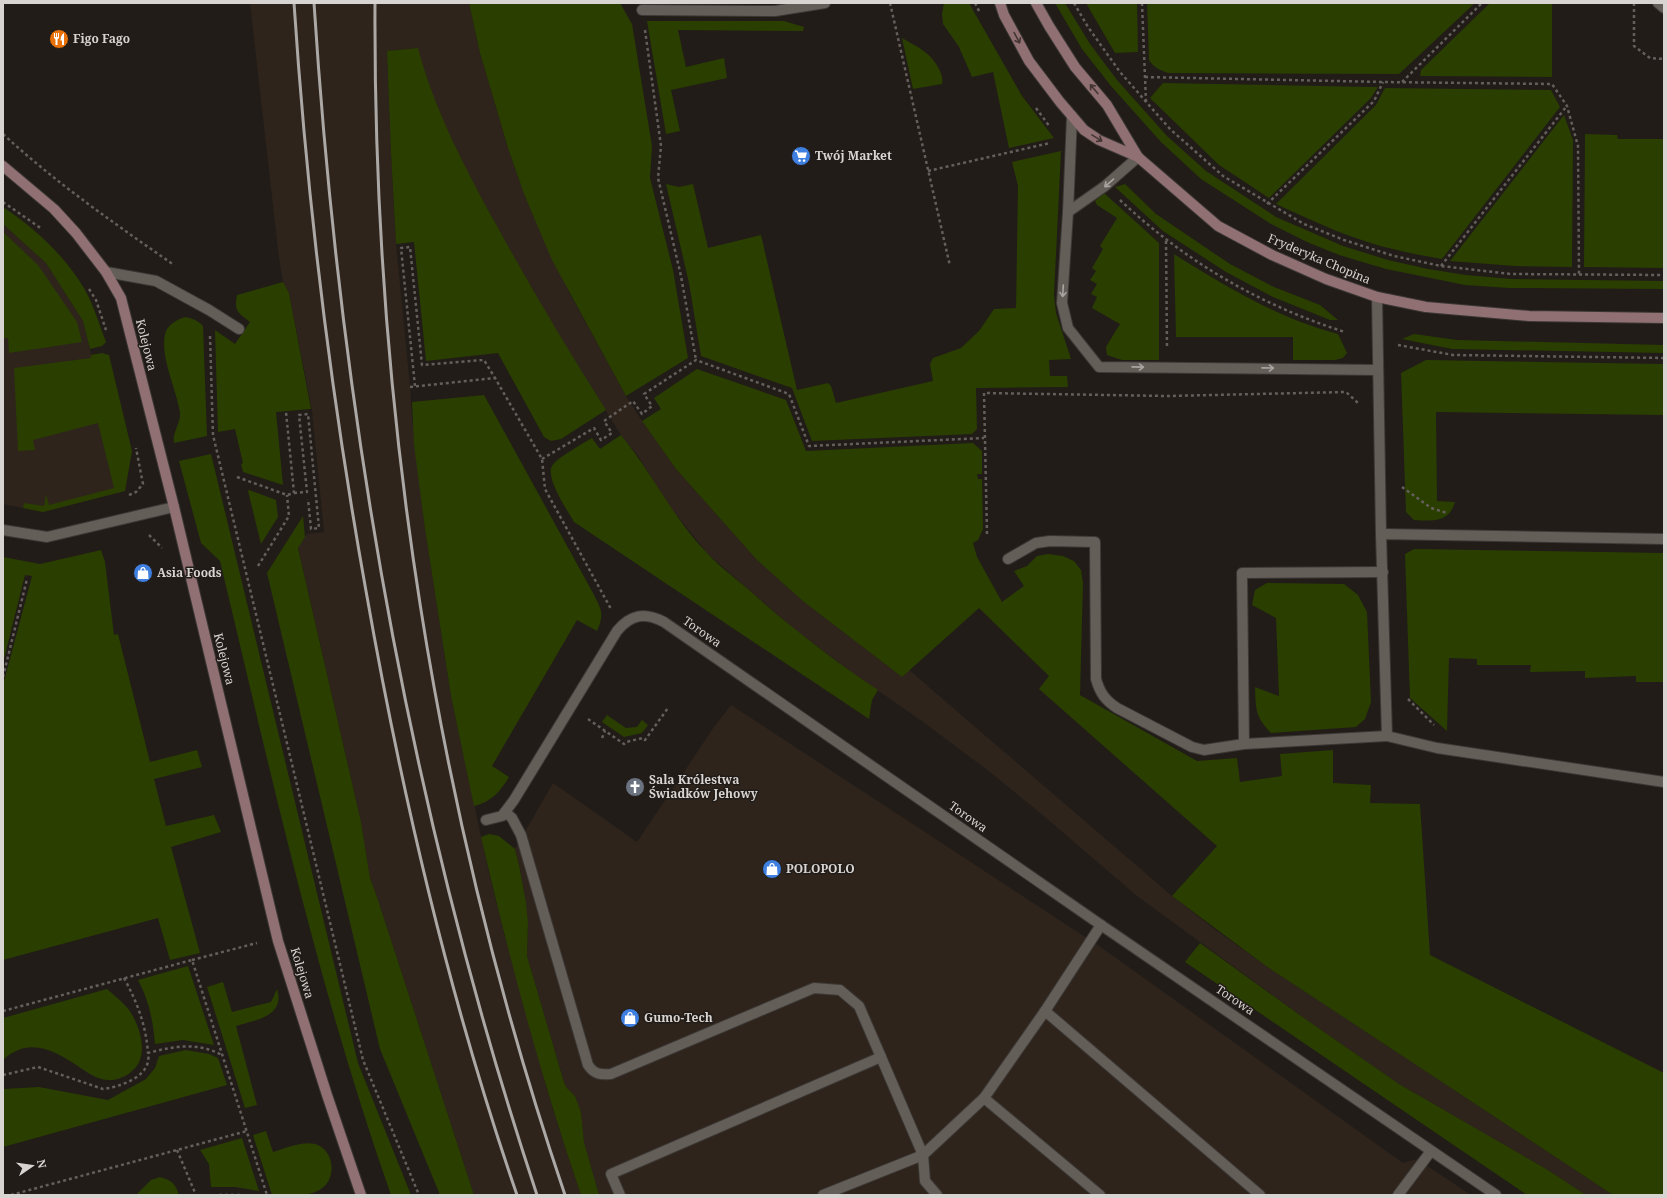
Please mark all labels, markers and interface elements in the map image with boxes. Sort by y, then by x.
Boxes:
restaurant icon: Figo Fago [48,28,70,50]
place label: Figo Fago [73,30,130,47]
one-way arrow [1013,32,1021,44]
one-way arrow [1090,84,1099,95]
one-way arrow [1091,135,1103,143]
supermarket icon: Twój Market [790,145,812,167]
place label: Twój Market [815,147,892,164]
one-way arrow [1104,178,1114,187]
street label: Fryderyka Chopina [1265,229,1373,288]
one-way arrow [1059,284,1067,297]
street label: Kolejowa [132,317,161,373]
one-way arrow [1131,363,1144,371]
one-way arrow [1261,365,1274,372]
shop icon: Asia Foods [132,562,154,584]
place label: Asia Foods [157,564,222,581]
street label: Torowa [680,612,725,651]
street label: Kolejowa [210,631,239,687]
place label: Sala Królestwa Świadków Jehowy [649,771,758,802]
church icon: Sala Królestwa Świadków Jehowy [624,776,646,798]
street label: Torowa [946,797,991,836]
shop icon: POLOPOLO [761,858,783,880]
place label: POLOPOLO [786,860,855,877]
street label: Kolejowa [287,945,318,1001]
street label: Torowa [1213,980,1258,1019]
shop icon: Gumo-Tech [619,1007,641,1029]
place label: Gumo-Tech [644,1009,713,1026]
north arrow [12,1146,52,1186]
text: N [34,1158,51,1170]

